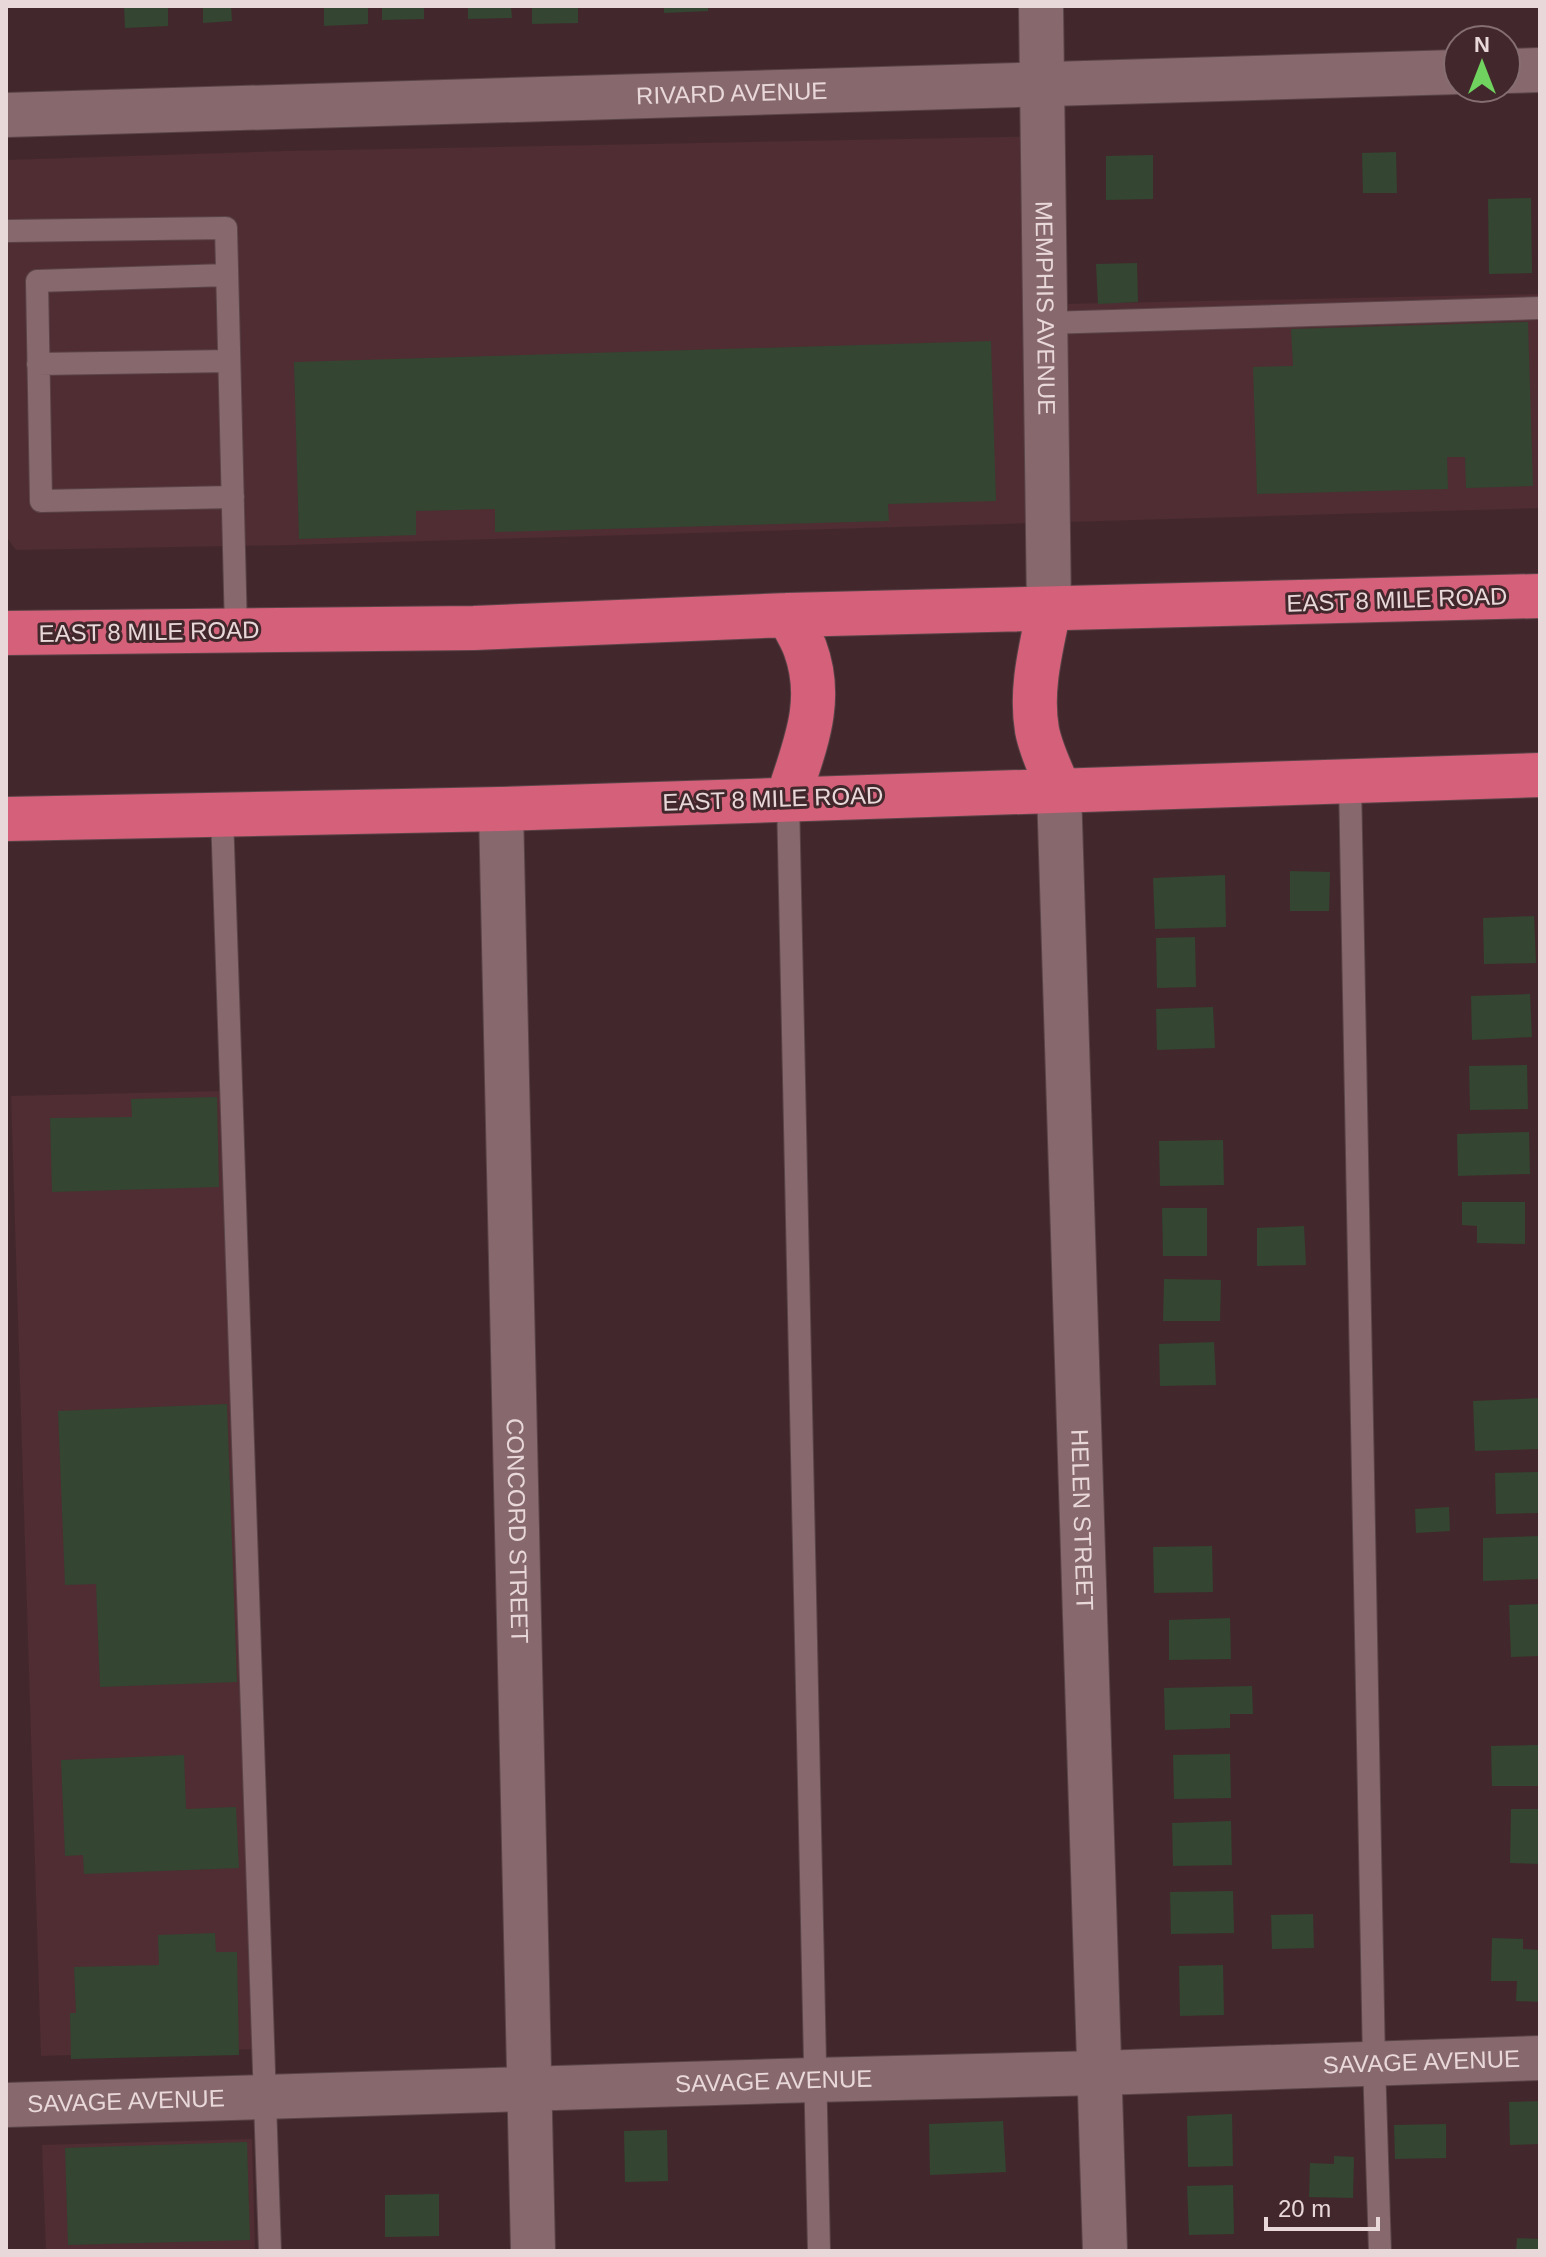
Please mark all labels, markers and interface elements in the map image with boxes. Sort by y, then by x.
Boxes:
north arrow [1442,24,1522,104]
text: N [1474,32,1490,57]
street label: RIVARD AVENUE [636,77,828,109]
street label: MEMPHIS AVENUE [1031,201,1060,415]
street label: EAST 8 MILE ROAD [1286,582,1508,617]
street label: EAST 8 MILE ROAD [38,616,260,647]
street label: EAST 8 MILE ROAD [662,781,884,816]
street label: CONCORD STREET [502,1418,534,1644]
street label: HELEN STREET [1066,1429,1099,1611]
street label: SAVAGE AVENUE [1322,2045,1520,2078]
street label: SAVAGE AVENUE [674,2065,873,2097]
street label: SAVAGE AVENUE [27,2084,225,2117]
scale bar [1266,2181,1378,2231]
text: 20 m [1278,2195,1331,2222]

